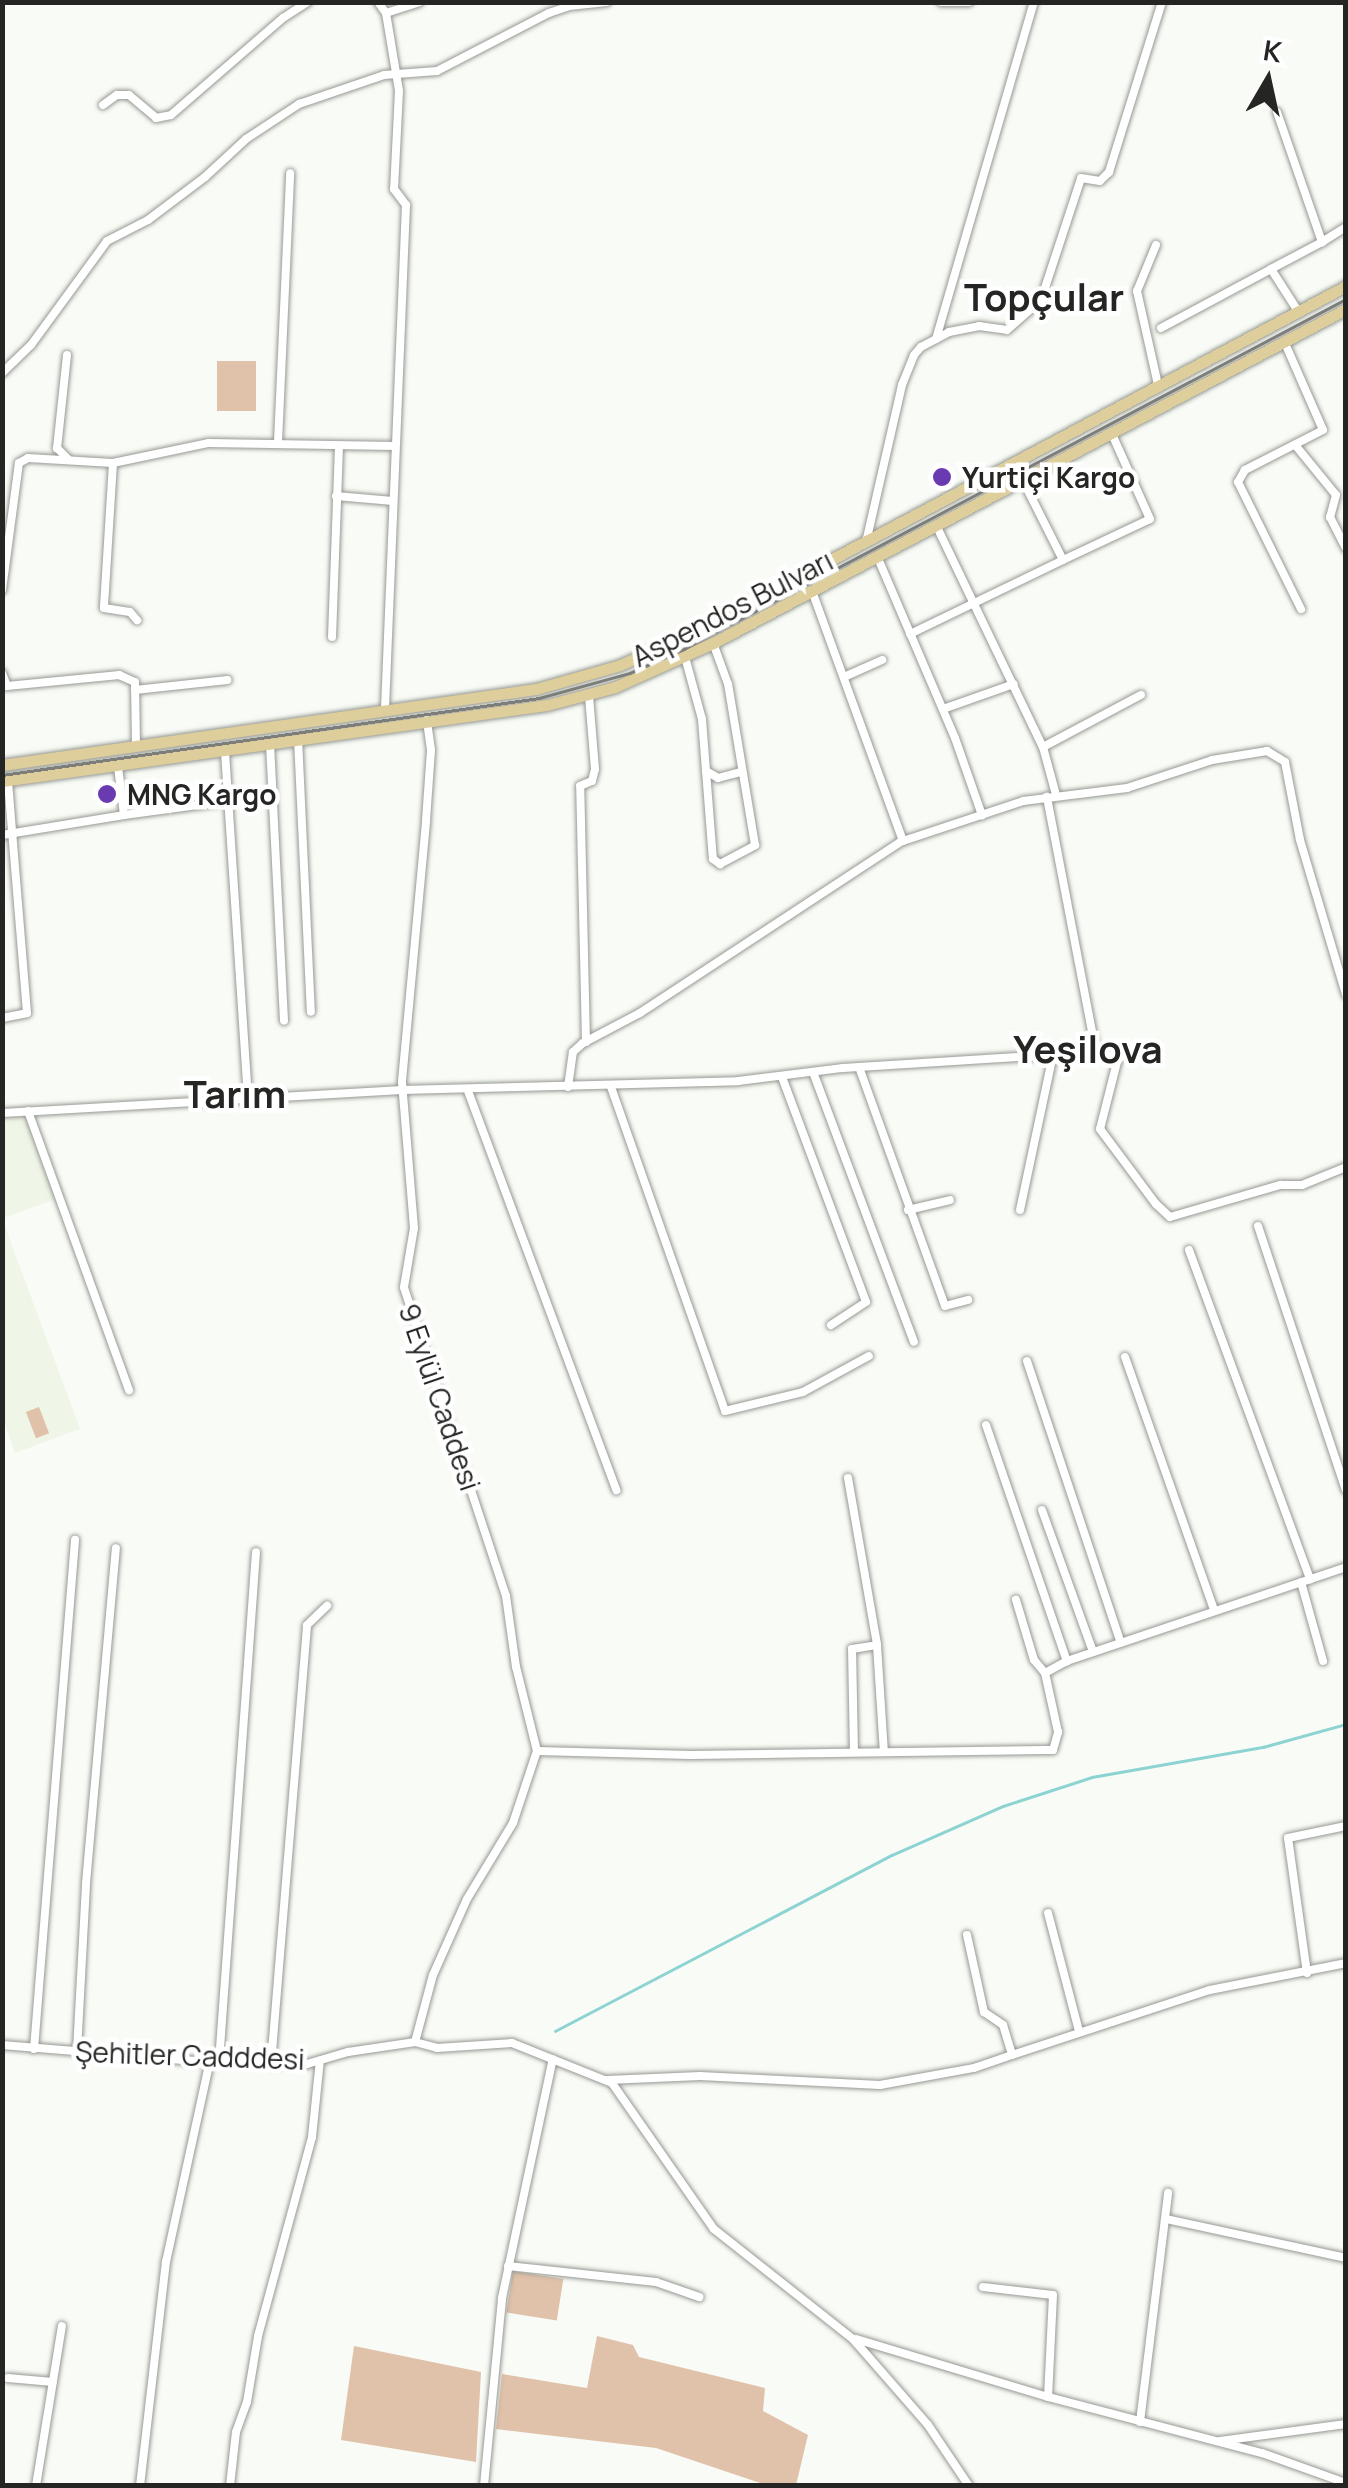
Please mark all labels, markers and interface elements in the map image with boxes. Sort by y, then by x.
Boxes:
north arrow [1218,30,1318,130]
text: K [1261,30,1285,71]
district label: Topçular [964,274,1124,320]
place label: Yurtiçi Kargo [962,460,1135,494]
marker: Yurtiçi Kargo [931,466,953,488]
street label: Aspendos Bulvarı [626,543,838,673]
place label: MNG Kargo [127,777,277,811]
marker: MNG Kargo [96,783,118,805]
district label: Yeşilova [1013,1026,1163,1072]
district label: Tarım [184,1071,286,1117]
street label: 9 Eylül Caddesi [392,1299,488,1495]
street label: Şehitler Cadddesi [75,2034,305,2076]

